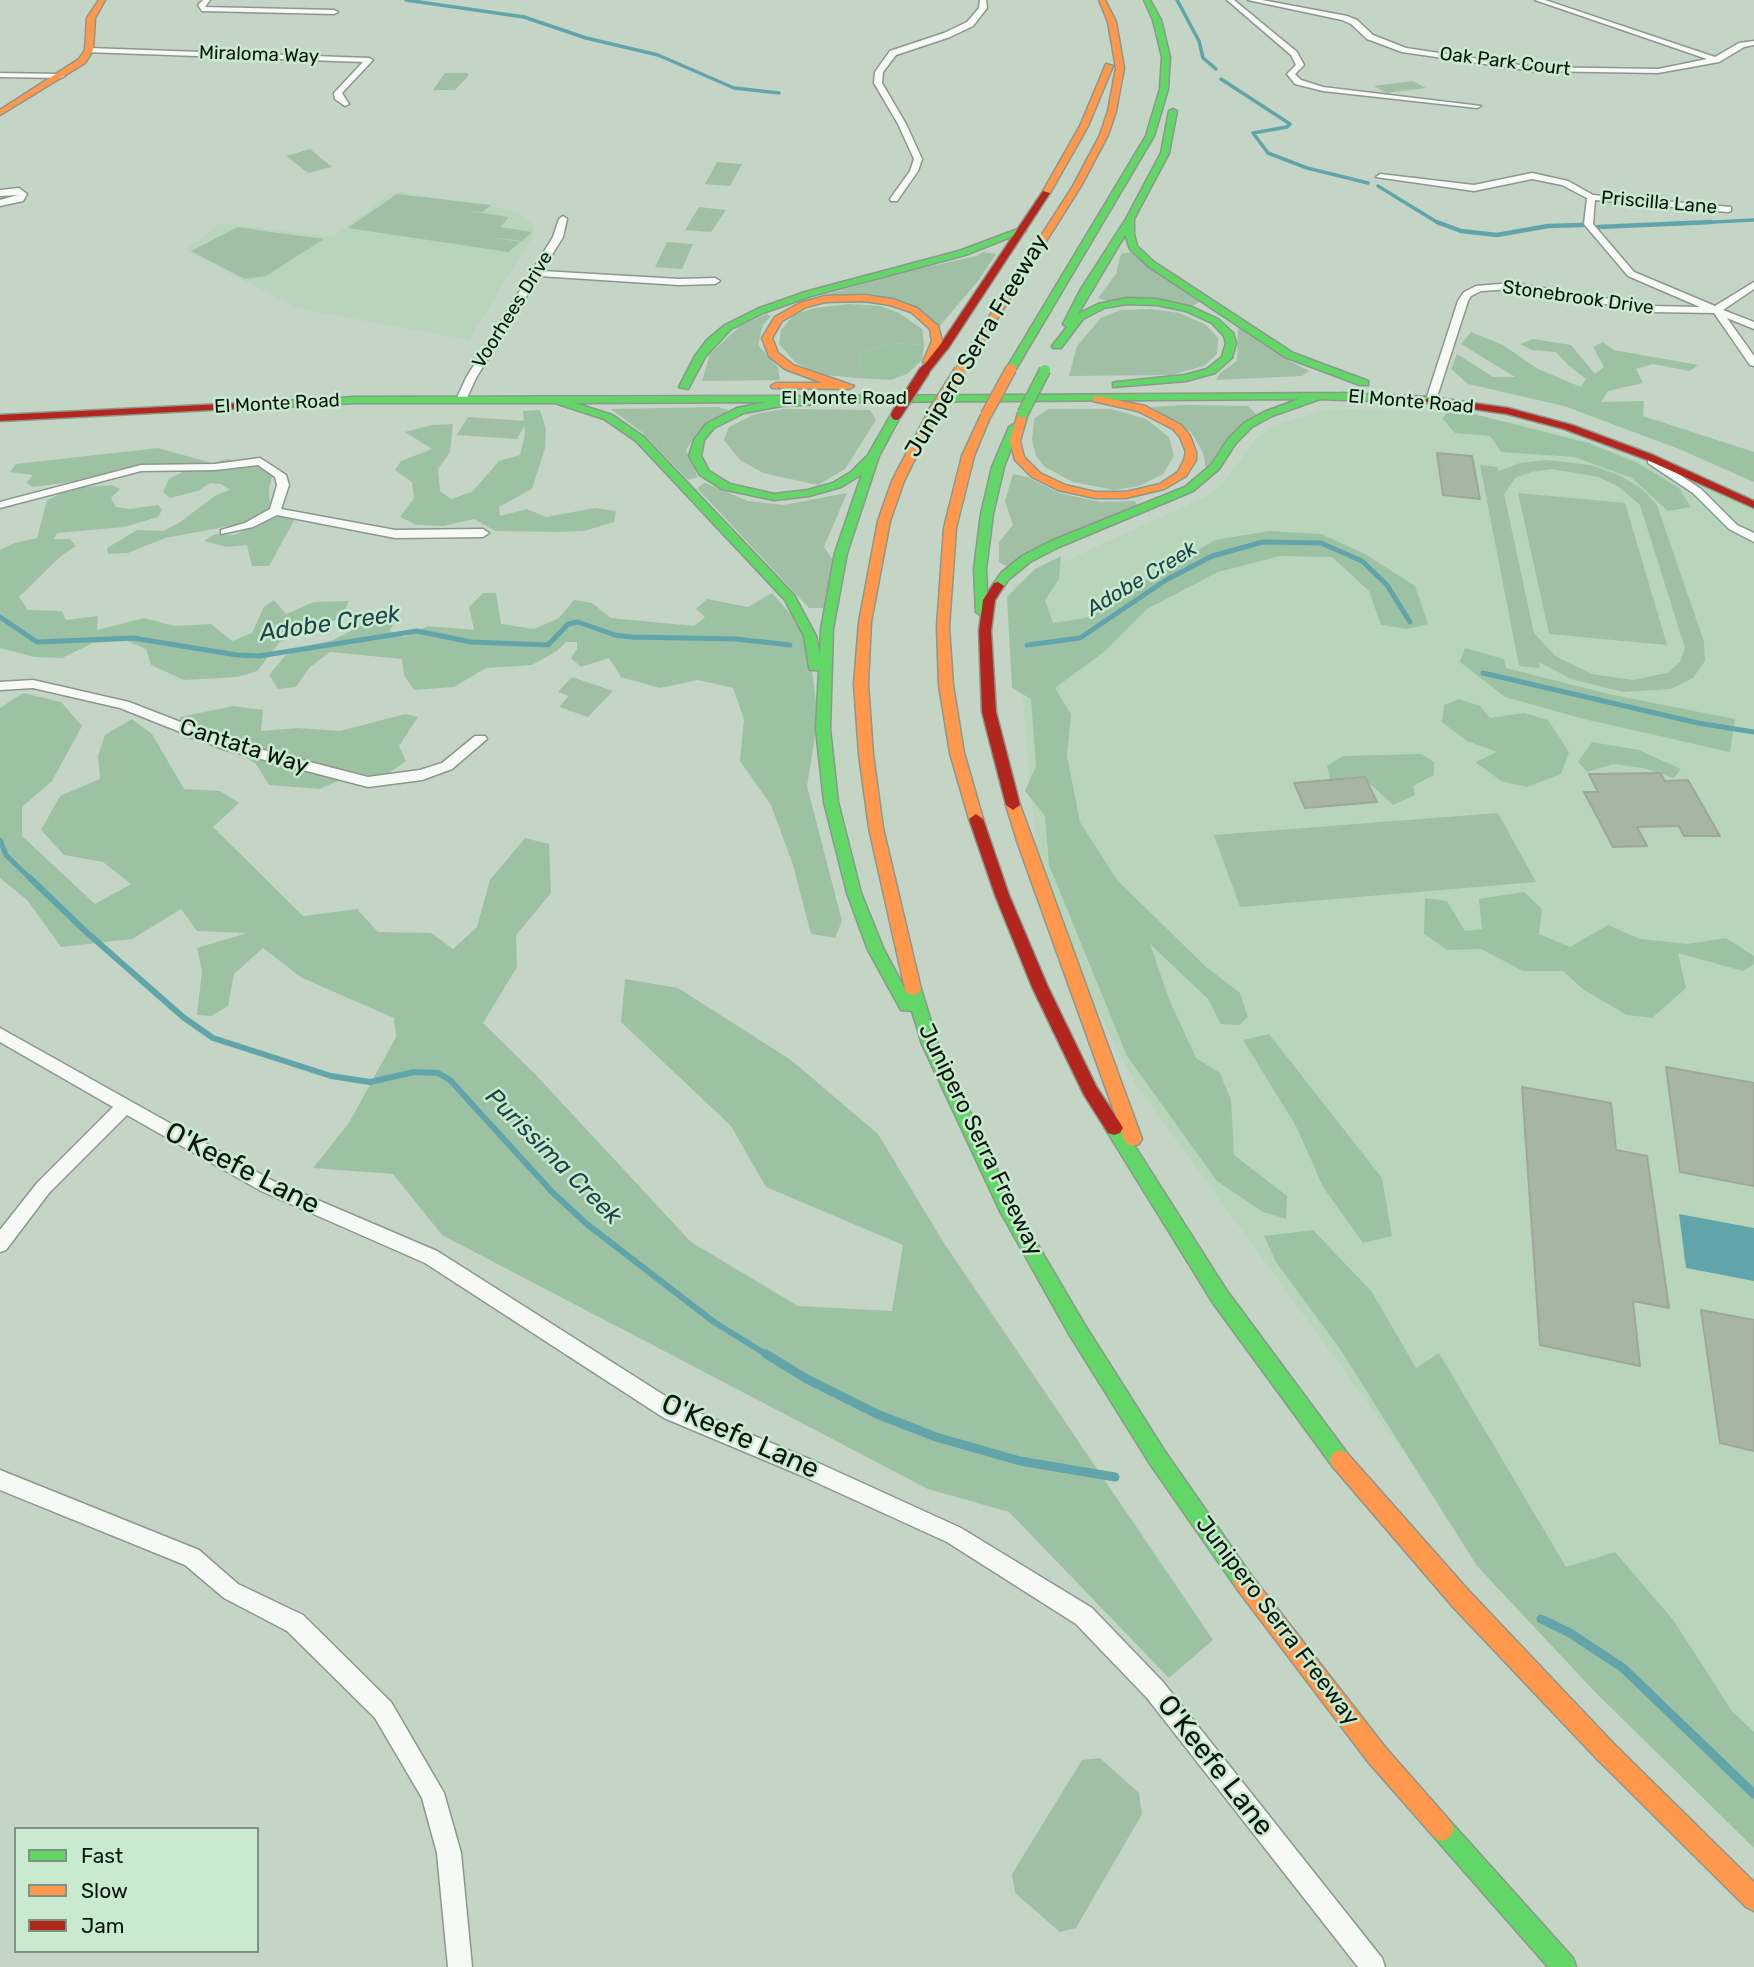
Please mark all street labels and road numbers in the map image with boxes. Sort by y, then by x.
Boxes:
street label: Miraloma Way [198,42,320,68]
street label: Oak Park Court [1438,43,1572,81]
street label: Priscilla Lane [1600,187,1718,219]
street label: Junipero Serra Freeway [900,230,1054,462]
street label: Voorhees Drive [468,247,558,373]
street label: Stonebrook Drive [1501,276,1655,320]
street label: El Monte Road [1347,385,1475,419]
street label: El Monte Road [781,388,907,410]
street label: El Monte Road [214,389,340,419]
street label: Cantata Way [176,713,312,781]
street label: Junipero Serra Freeway [912,1019,1048,1261]
street label: O'Keefe Lane [159,1116,325,1222]
street label: O'Keefe Lane [656,1387,824,1487]
street label: Junipero Serra Freeway [1189,1511,1365,1731]
street label: O'Keefe Lane [1150,1689,1280,1843]

